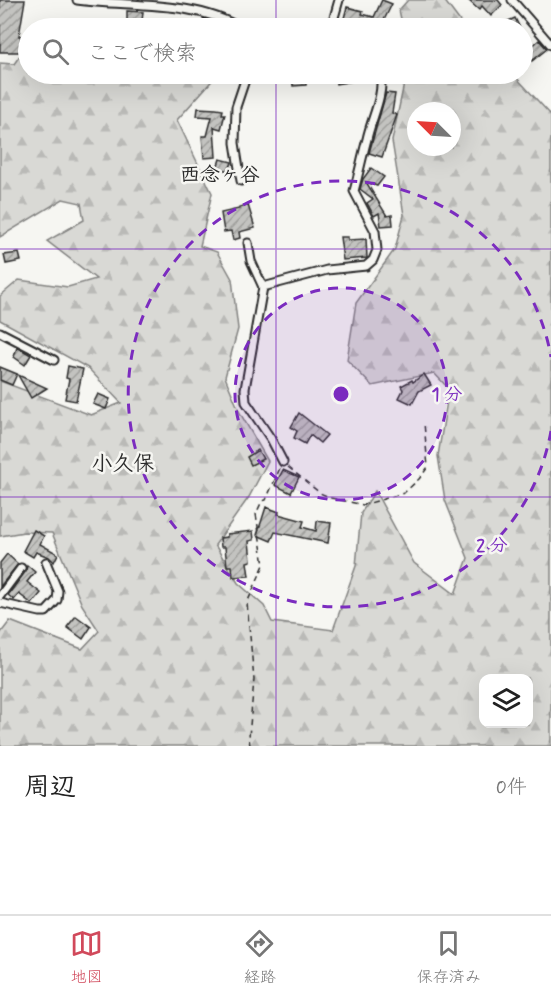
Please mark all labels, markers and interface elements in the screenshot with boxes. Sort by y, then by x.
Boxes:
search box [18,18,533,84]
icon: search [39,35,72,68]
text: ここで検索 [87,40,197,68]
north arrow [407,102,461,156]
district label: 西念ヶ谷 [180,162,260,189]
text: 1 分 [432,383,462,407]
centre of rings [331,384,351,404]
district label: 小久保 [92,450,155,478]
text: 2 分 [476,534,508,558]
map controls [479,674,533,728]
button: layers [479,674,533,728]
text: 周辺 [24,771,76,805]
text: 0件 [496,774,527,801]
tab: 地図 [70,927,103,988]
tab: 経路 [243,927,276,988]
tab: 保存済み [417,927,481,988]

